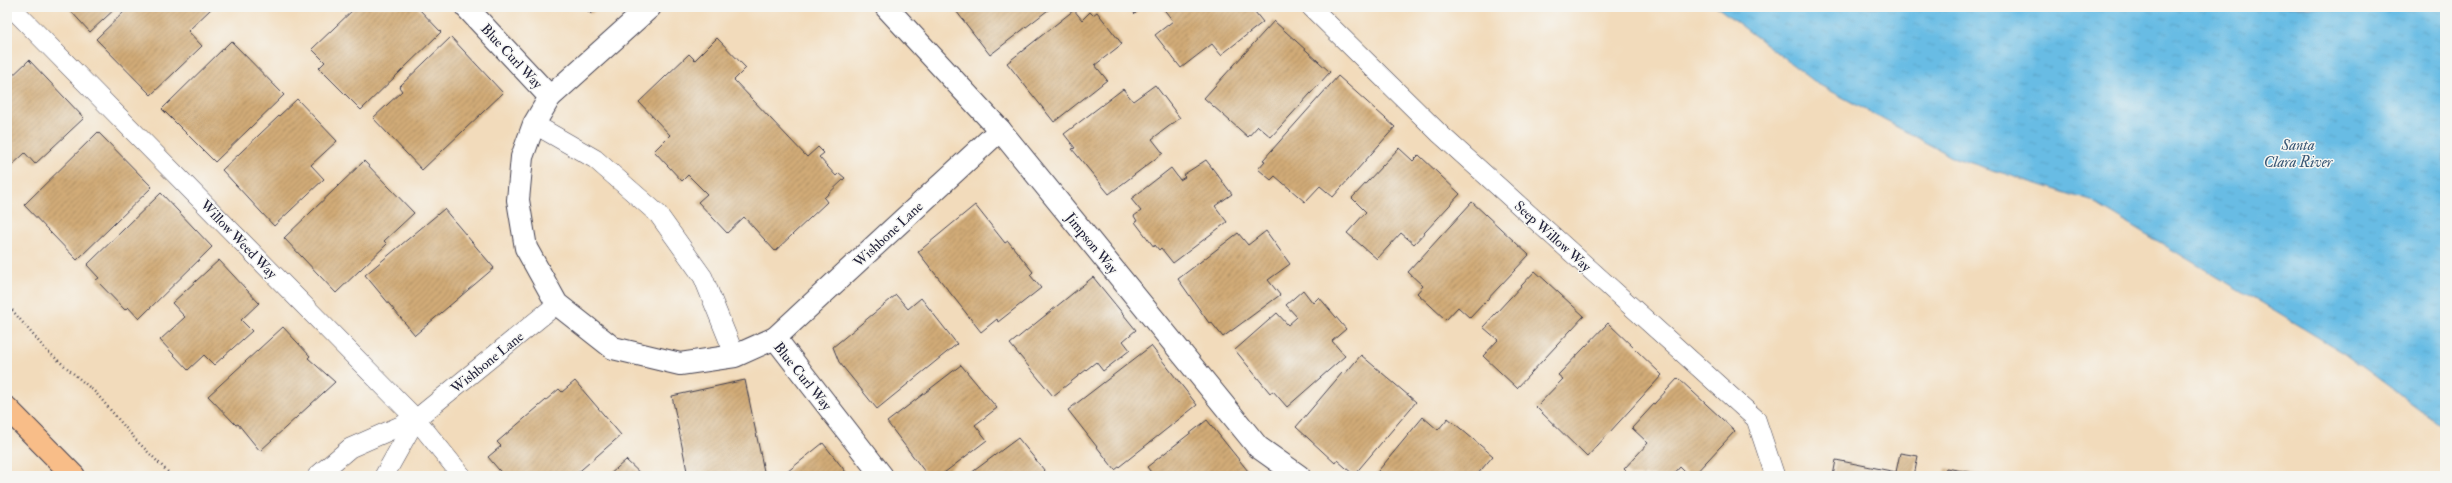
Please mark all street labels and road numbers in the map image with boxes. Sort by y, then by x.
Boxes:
street label: Blue Curl Way [477,20,547,94]
street label: Willow Weed Way [195,196,281,283]
street label: Seep Willow Way [1510,197,1595,277]
street label: Wishbone Lane [849,198,927,271]
street label: Jimpson Way [1060,209,1122,279]
street label: Wishbone Lane [447,328,527,398]
street label: Blue Curl Way [769,339,836,415]

